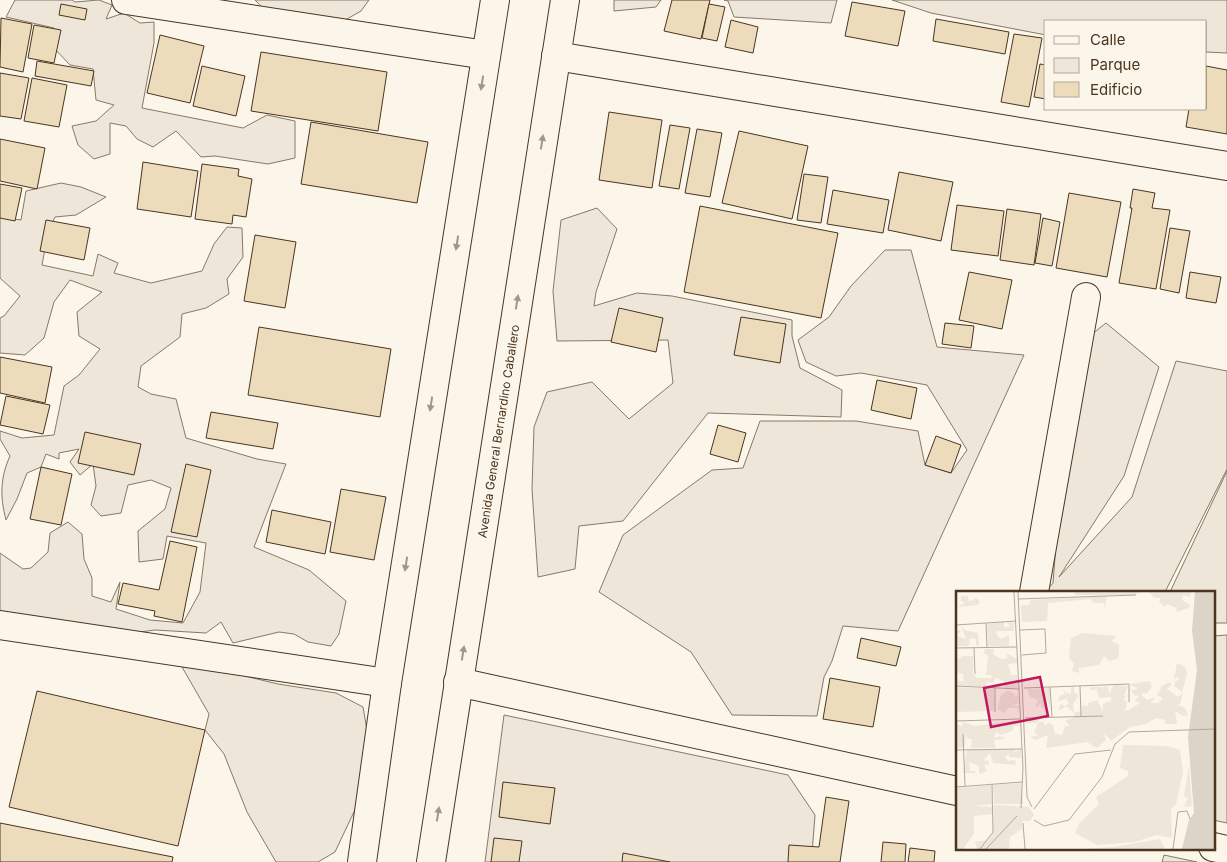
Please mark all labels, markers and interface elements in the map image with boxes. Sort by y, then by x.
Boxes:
legend [1044,20,1207,110]
text: Calle [1090,30,1125,49]
text: Parque [1090,55,1140,74]
one-way arrow [478,75,486,91]
text: Edificio [1090,80,1142,99]
one-way arrow [539,133,547,149]
one-way arrow [452,236,460,252]
one-way arrow [514,294,522,310]
street label: Avenida General Bernardino Caballero [474,323,522,539]
one-way arrow [427,396,435,412]
one-way arrow [402,557,410,573]
inset map [956,591,1214,850]
one-way arrow [459,645,467,661]
one-way arrow [435,806,443,822]

